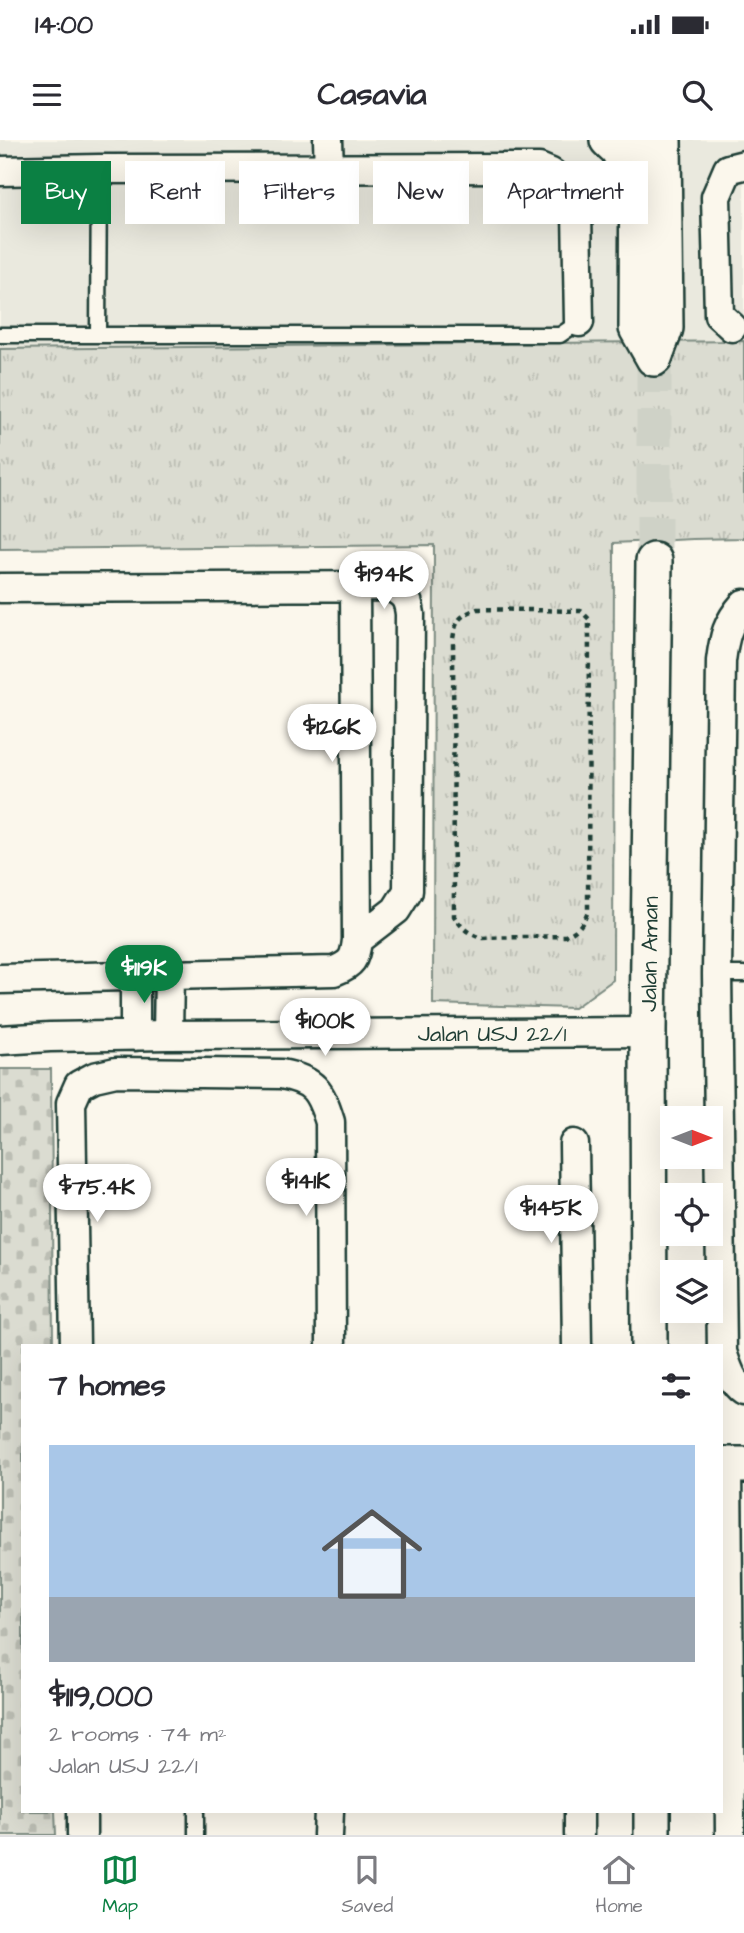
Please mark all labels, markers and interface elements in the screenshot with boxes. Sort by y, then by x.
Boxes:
text: 14:00 [35,7,93,43]
text: Casavia [318,72,427,117]
icon: menu [28,76,66,114]
icon: search [678,76,716,114]
chip: Buy [21,161,111,224]
chip: Rent [125,161,225,224]
chip: Filters [239,161,359,224]
chip: New [373,161,469,224]
chip: Apartment [483,161,648,224]
pin: $194K [335,552,433,611]
text: $194K [355,558,413,590]
pin: $126K [283,704,381,764]
text: $126K [303,711,361,743]
street label: Jalan Aman [633,896,667,1012]
pin: $119K [95,946,193,1005]
text: $119K [121,952,167,984]
pin: $100K [276,998,374,1058]
text: $100K [296,1005,354,1037]
street label: Jalan USJ 22/1 [418,1018,566,1050]
north arrow [660,1106,723,1169]
map controls [660,1106,723,1323]
pin: $141K [257,1158,355,1218]
pin: $75.4K [40,1164,154,1224]
text: $141K [282,1165,330,1197]
text: $75.4K [59,1171,135,1203]
button: locate [660,1183,723,1246]
pin: $145K [502,1186,600,1245]
text: $145K [520,1192,582,1224]
button: layers [660,1260,723,1323]
text: 7 homes [49,1365,166,1407]
icon: filters [657,1367,695,1405]
icon: home [309,1491,435,1617]
text: $119,000 [49,1676,153,1718]
text: 2 rooms · 74 m² [49,1718,227,1750]
text: Jalan USJ 22/1 [49,1750,198,1782]
tab: Map [101,1851,139,1920]
tab: Saved [341,1851,393,1920]
tab: Home [596,1851,643,1920]

